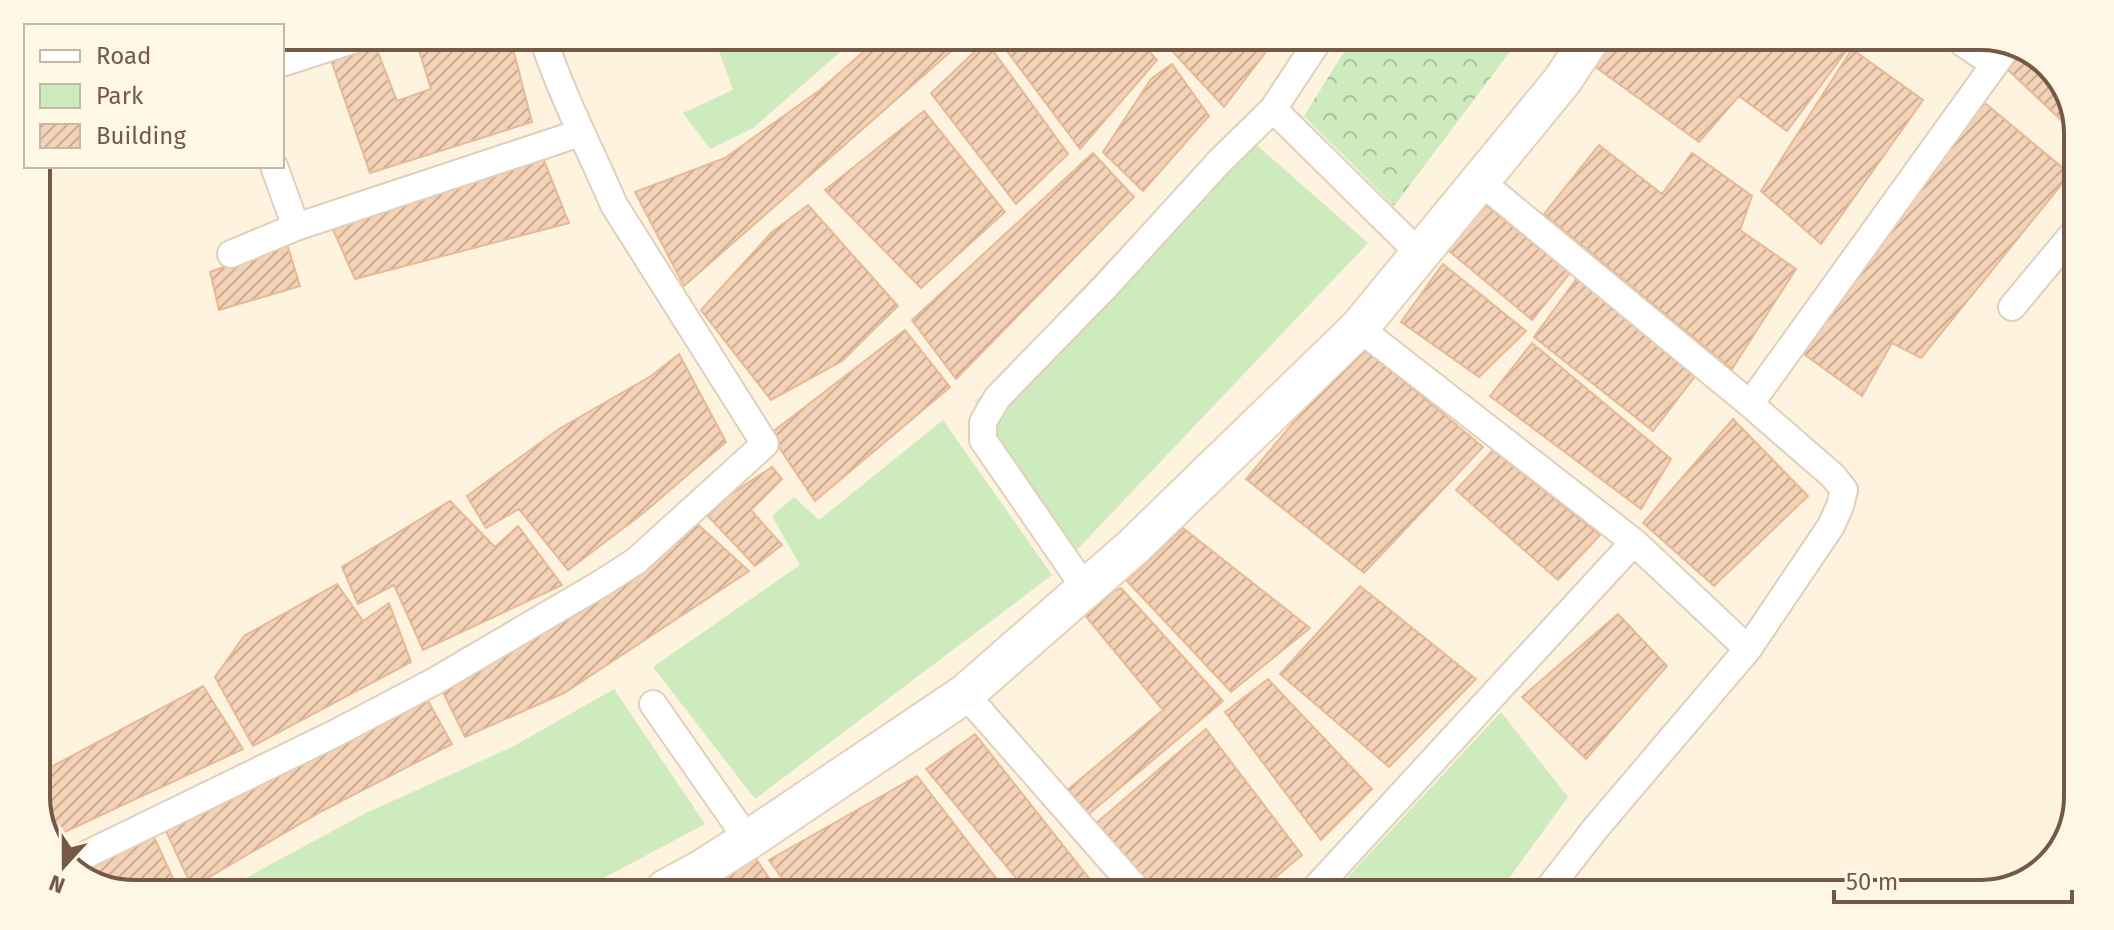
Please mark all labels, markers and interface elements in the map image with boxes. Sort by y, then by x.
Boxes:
legend [24,24,284,168]
text: Road [96,42,151,70]
text: Park [96,82,144,110]
text: Building [96,122,186,150]
north arrow [24,826,104,906]
scale bar [1834,854,2072,904]
text: 50 m [1846,868,1898,896]
text: N [45,869,69,899]

